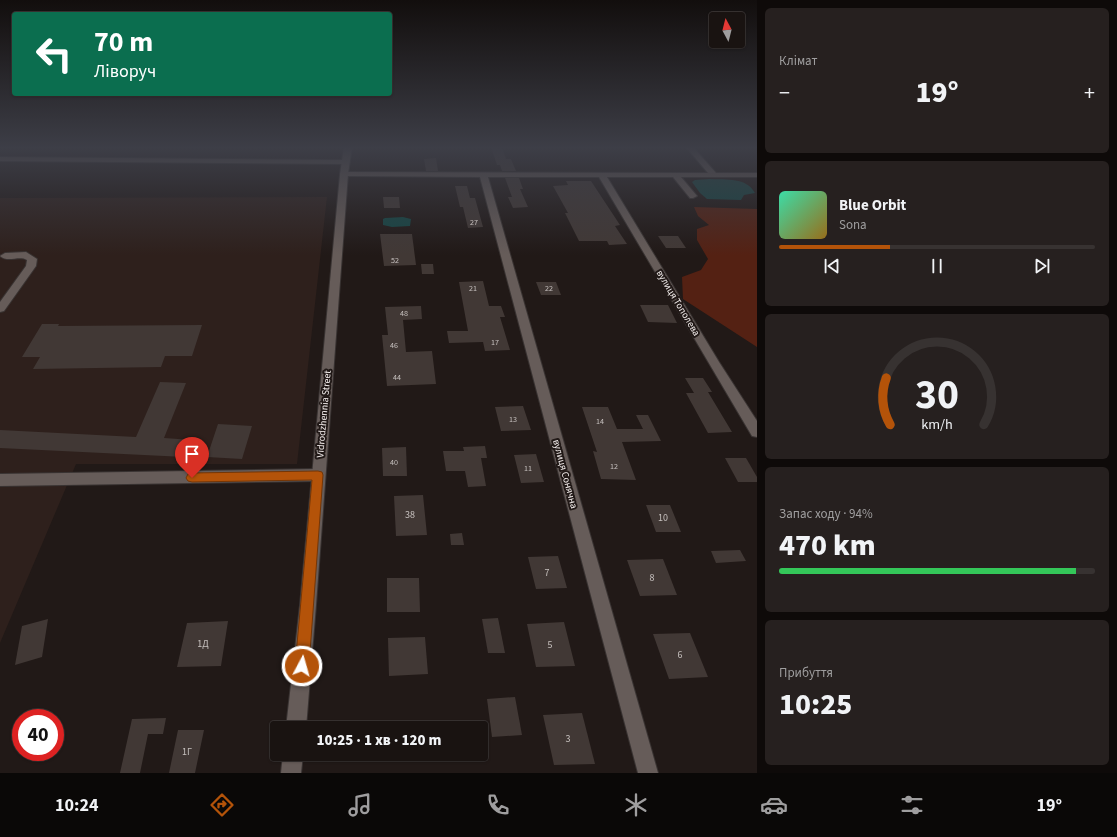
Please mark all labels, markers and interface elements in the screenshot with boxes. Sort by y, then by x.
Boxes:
north arrow [709,12,745,48]
map controls [709,12,745,48]
text: 70 m [94,22,153,62]
icon: left [28,28,80,80]
text: Клімат [779,52,817,70]
text: Ліворуч [94,59,156,84]
text: 19° [915,71,959,114]
text: − [779,77,790,109]
text: + [1084,77,1095,109]
text: Blue Orbit [839,195,906,216]
text: Sona [839,216,867,234]
house number: 27 [470,217,478,228]
house number: 52 [391,255,399,266]
icon: previous [821,255,843,277]
icon: pause [926,255,948,277]
icon: next [1031,255,1053,277]
street label: вулиця Тополева [653,267,703,339]
house number: 21 [469,283,477,294]
house number: 22 [545,283,553,294]
house number: 48 [400,308,408,319]
house number: 17 [491,337,499,348]
house number: 46 [390,340,398,351]
text: 30 [915,364,959,424]
street label: Vidrodzhennia Street [313,369,335,458]
house number: 44 [393,372,401,383]
text: km/h [921,413,953,434]
house number: 13 [509,414,517,425]
house number: 14 [596,416,604,427]
pin [175,437,209,478]
street label: вулиця Сонячна [549,438,581,510]
icon: arrive [181,443,203,465]
house number: 40 [390,457,398,468]
house number: 12 [610,461,618,472]
house number: 11 [524,463,532,474]
text: Запас ходу · 94% [779,505,873,523]
house number: 38 [405,508,415,522]
house number: 10 [658,511,668,525]
text: 470 km [779,524,876,567]
house number: 7 [545,566,550,580]
house number: 8 [650,571,655,585]
house number: 1Д [197,637,209,651]
house number: 5 [548,638,553,652]
position arrow [281,645,323,687]
house number: 6 [678,648,683,662]
text: Прибуття [779,664,833,682]
text: 10:25 [779,683,852,726]
speed limit sign: 40 [12,709,64,761]
text: 10:25 · 1 хв · 120 m [317,730,441,751]
house number: 3 [566,732,571,746]
house number: 1Г [182,745,192,759]
icon: directions [208,791,236,819]
icon: music [346,791,374,819]
icon: phone [484,791,512,819]
icon: climate [622,791,650,819]
icon: car [760,791,788,819]
icon: filters [898,791,926,819]
text: 10:24 [55,793,98,818]
text: 19° [1036,793,1062,818]

